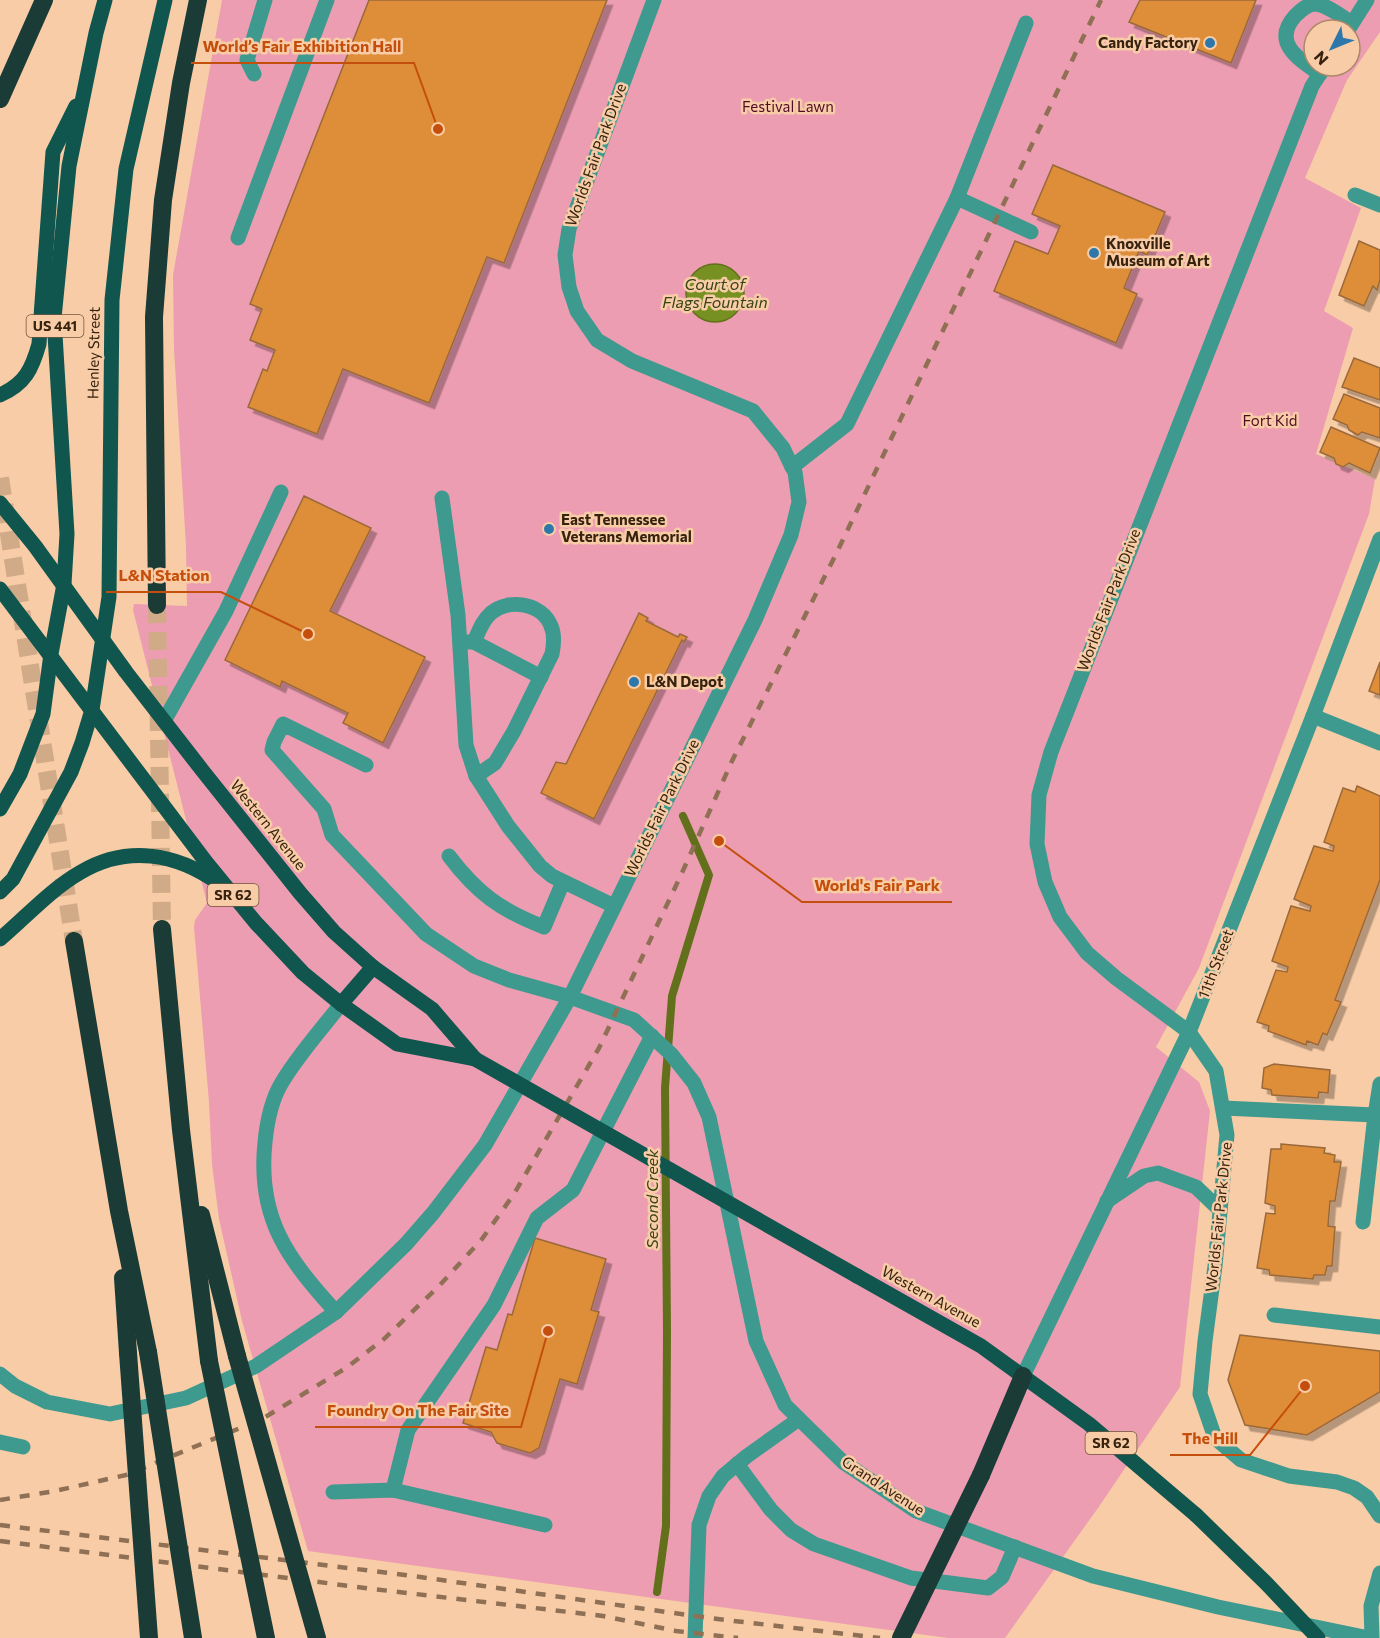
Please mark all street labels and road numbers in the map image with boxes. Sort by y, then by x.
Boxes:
street label: Worlds Fair Park Drive [561,81,629,229]
street label: Henley Street [83,307,103,399]
road number: US 441 [26,315,84,337]
street label: Worlds Fair Park Drive [1073,526,1144,673]
street label: Worlds Fair Park Drive [620,736,702,879]
street label: Western Avenue [227,776,311,873]
road number: SR 62 [208,884,258,906]
street label: 11th Street [1194,926,1237,1001]
street label: Worlds Fair Park Drive [1201,1141,1235,1293]
street label: Western Avenue [879,1261,984,1331]
road number: SR 62 [1086,1432,1136,1454]
street label: Grand Avenue [839,1452,928,1519]

